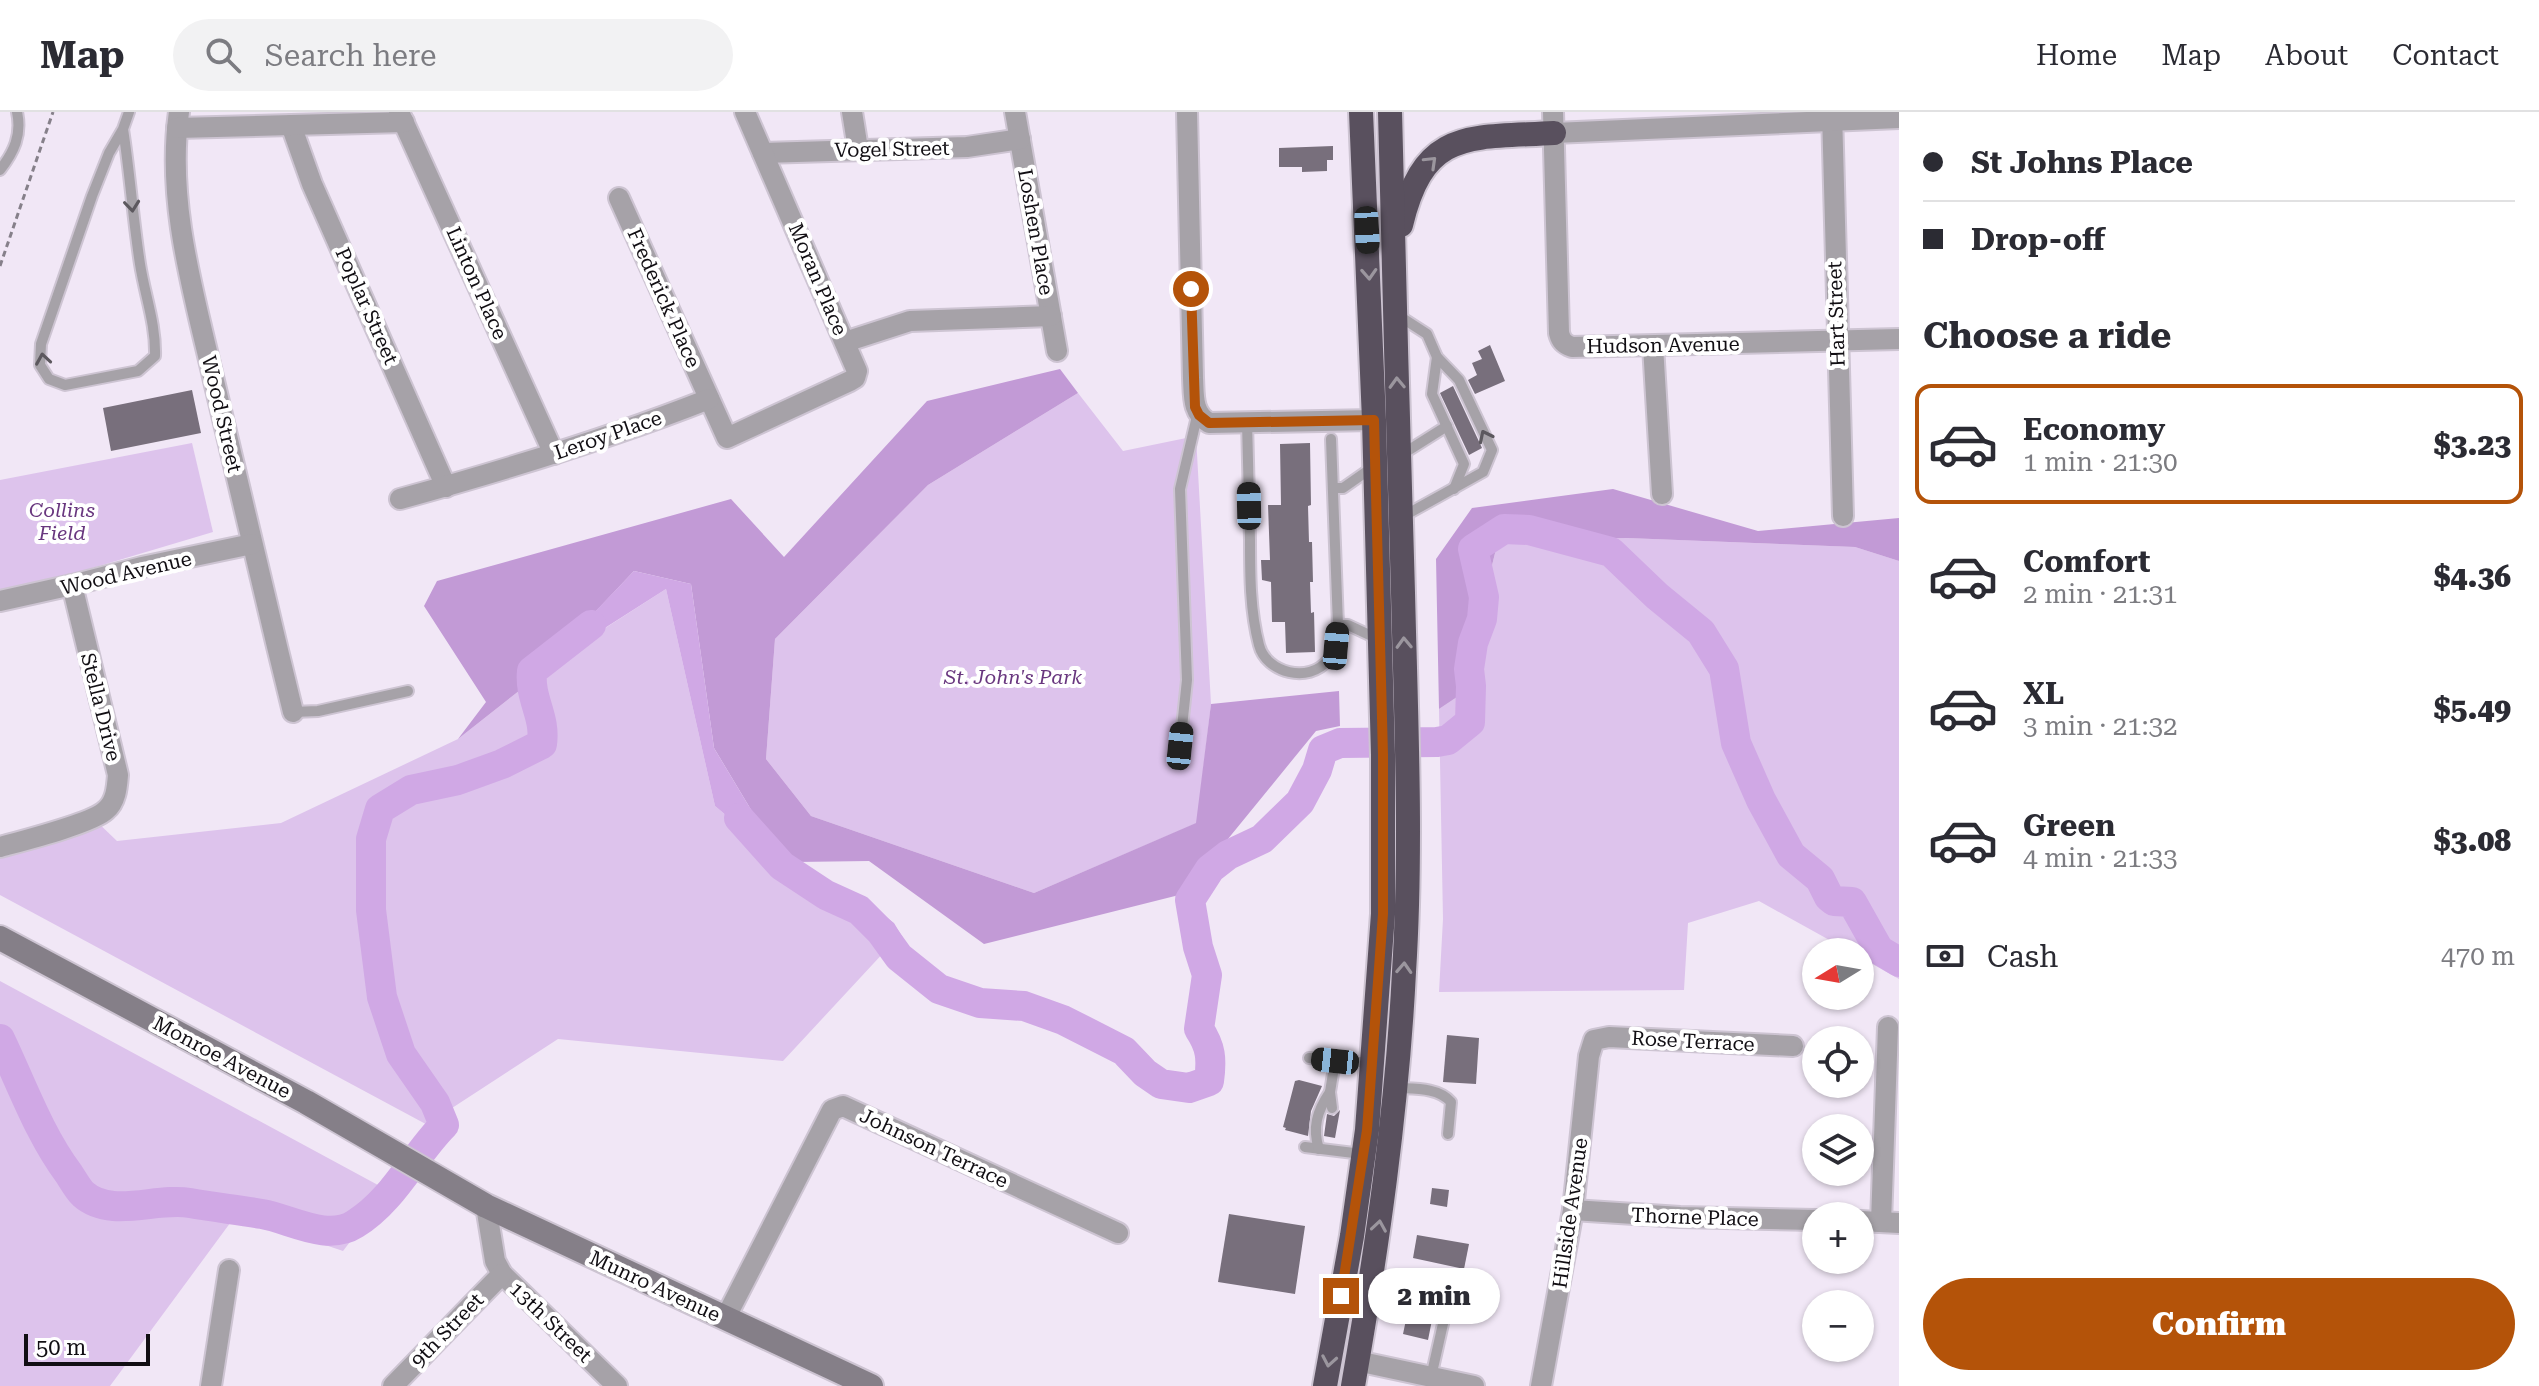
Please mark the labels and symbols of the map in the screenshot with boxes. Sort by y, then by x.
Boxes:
street label: Vogel Street [834,136,950,162]
one-way arrow [1422,156,1436,171]
street label: Loshen Place [1013,167,1059,297]
one-way arrow [123,200,140,213]
car [1354,205,1380,255]
street label: Moran Place [784,219,852,339]
street label: Linton Place [441,223,513,343]
street label: Frederick Place [623,225,705,371]
street label: Poplar Street [331,244,404,369]
street label: Hart Street [1822,260,1850,367]
one-way arrow [1360,268,1377,281]
route start [1173,271,1209,307]
street label: Hudson Avenue [1586,332,1740,358]
one-way arrow [35,352,52,366]
street label: Wood Street [197,353,247,475]
one-way arrow [1388,376,1405,389]
street label: Leroy Place [551,405,665,465]
one-way arrow [1480,430,1495,445]
car [1237,482,1261,530]
park label: Collins Field [29,498,95,545]
street label: Wood Avenue [58,546,194,600]
car [1322,621,1350,671]
one-way arrow [1396,636,1413,649]
street label: Stella Drive [76,650,126,764]
park label: St. John's Park [943,665,1082,689]
car [1166,721,1194,771]
north arrow [1802,938,1874,1010]
one-way arrow [1396,961,1413,974]
street label: Monroe Avenue [149,1011,295,1103]
street label: Rose Terrace [1631,1026,1755,1056]
car [1310,1047,1360,1075]
street label: Johnson Terrace [856,1103,1012,1193]
street label: Hillside Avenue [1548,1136,1592,1290]
street label: Thorne Place [1631,1203,1759,1231]
one-way arrow [1370,1219,1387,1233]
street label: Munro Avenue [586,1245,724,1327]
callout: 2 min [1369,1268,1501,1324]
street label: 13th Street [505,1277,598,1368]
route end [1323,1278,1359,1314]
street label: 9th Street [406,1287,489,1372]
scale bar [24,1330,150,1366]
one-way arrow [1322,1354,1339,1368]

